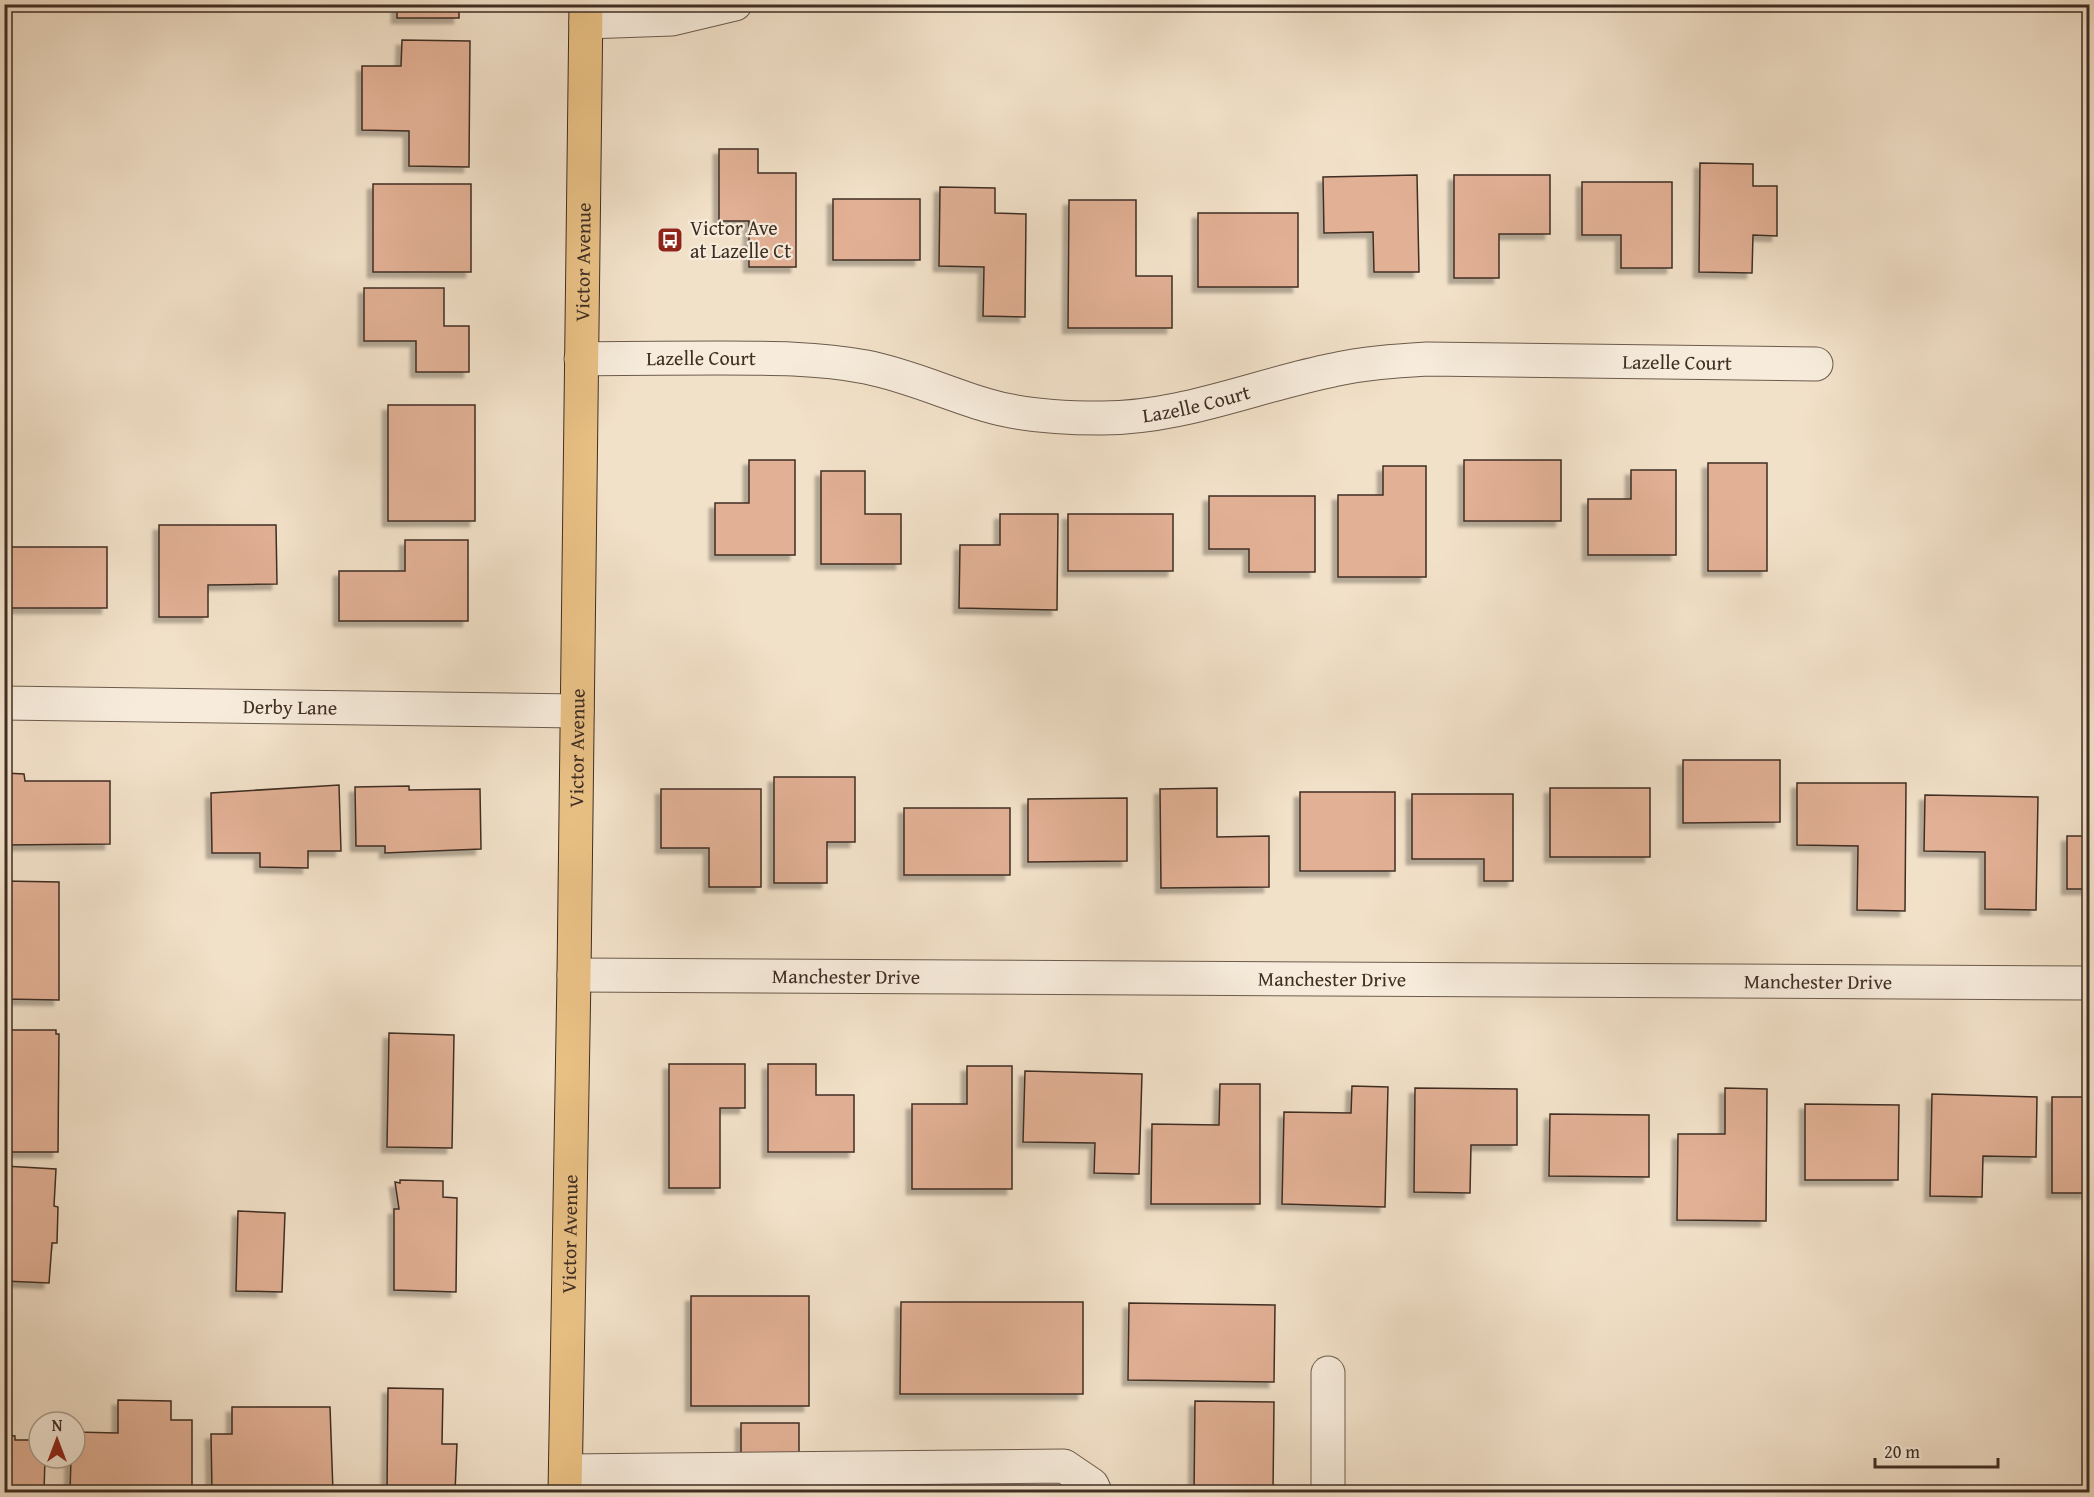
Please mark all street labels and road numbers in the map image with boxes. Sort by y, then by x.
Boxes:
street label: Victor Avenue [567,202,598,322]
street label: Lazelle Court [646,343,756,372]
street label: Lazelle Court [1622,347,1732,377]
street label: Lazelle Court [1140,377,1253,429]
street label: Victor Avenue [561,688,592,808]
street label: Derby Lane [243,691,337,722]
street label: Manchester Drive [772,961,920,991]
street label: Manchester Drive [1258,964,1406,993]
street label: Manchester Drive [1744,966,1892,996]
street label: Victor Avenue [553,1174,585,1294]

